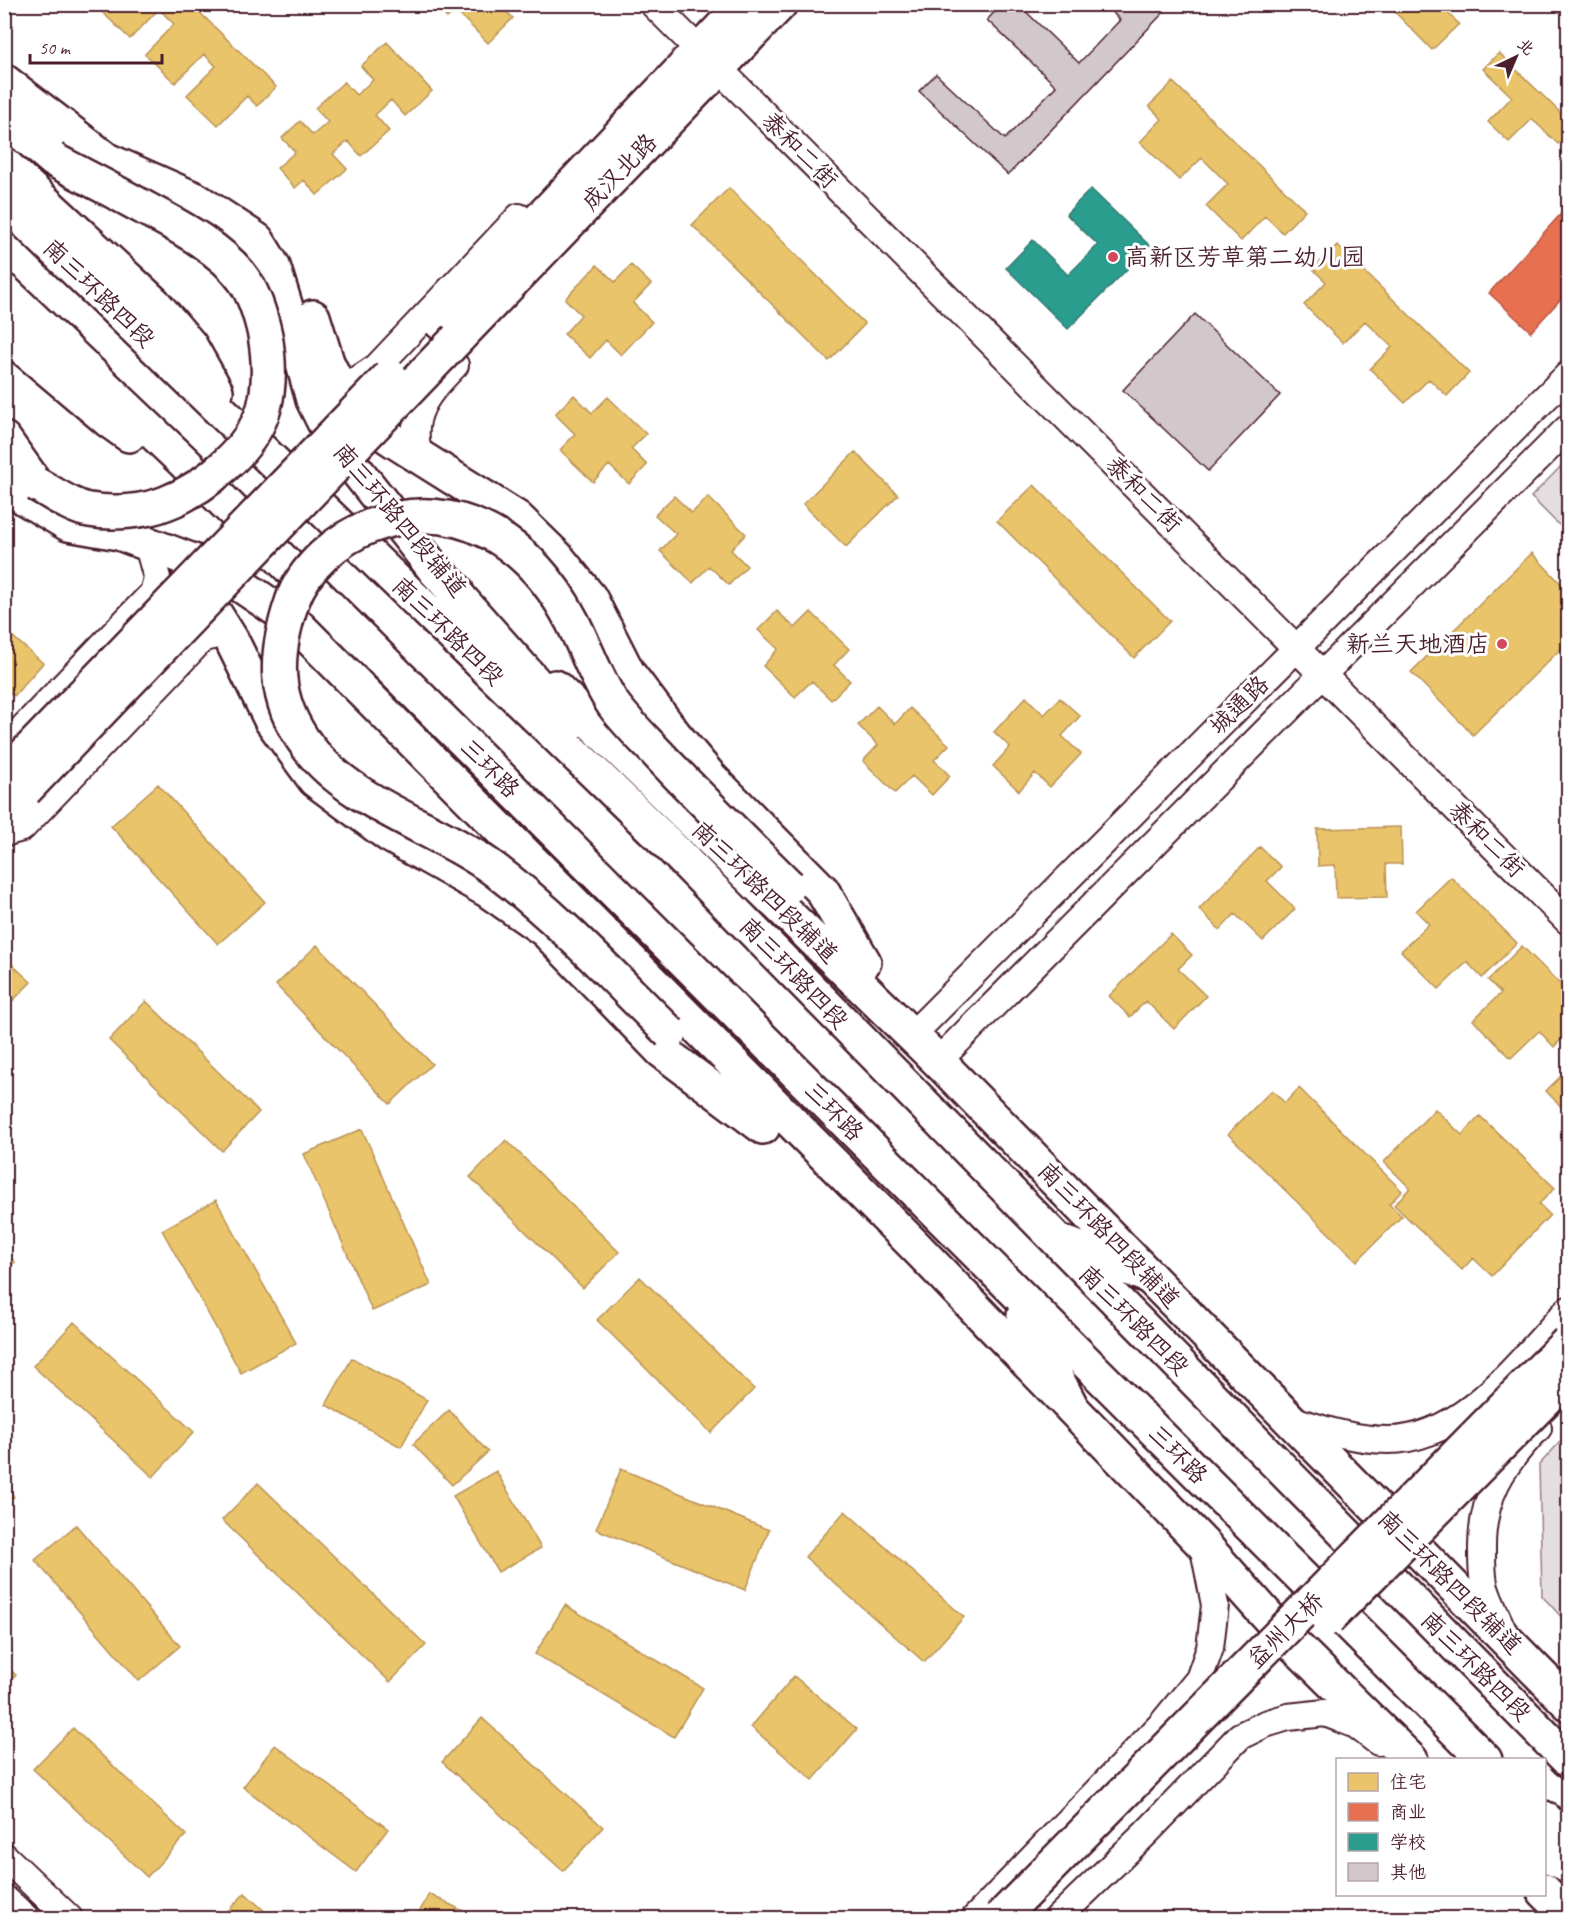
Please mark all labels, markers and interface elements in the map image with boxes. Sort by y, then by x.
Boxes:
scale bar [30,27,162,65]
north arrow [1486,27,1546,87]
text: 北 [1513,34,1538,60]
text: 50 m [39,37,72,59]
street label: 泰和二街 [755,105,845,195]
street label: 成汉北路 [575,127,663,217]
street label: 南三环路四段 [37,232,161,354]
place label: 高新区芳草第二幼儿园 [1125,242,1365,272]
marker: 高新区芳草第二幼儿园 [1106,250,1120,264]
street label: 南三环路四段辅道 [327,437,473,603]
street label: 泰和二街 [1099,449,1189,539]
street label: 南三环路四段 [386,570,510,692]
place label: 新兰天地酒店 [1346,629,1490,659]
marker: 新兰天地酒店 [1495,637,1509,651]
street label: 城通路 [1203,669,1275,741]
street label: 三环路 [454,732,526,804]
street label: 泰和二街 [1442,794,1532,884]
street label: 南三环路四段辅道 [686,815,844,969]
street label: 南三环路四段 [733,911,855,1035]
street label: 三环路 [798,1075,870,1147]
street label: 南三环路四段辅道 [1032,1156,1186,1314]
street label: 南三环路四段 [1072,1258,1196,1382]
street label: 三环路 [1142,1418,1214,1490]
street label: 南三环路四段辅道 [1372,1504,1528,1660]
street label: 益州大桥 [1240,1585,1330,1675]
street label: 南三环路四段 [1414,1604,1538,1728]
legend [1336,1758,1546,1896]
text: 住宅 [1390,1771,1426,1793]
text: 商业 [1390,1801,1426,1823]
text: 学校 [1390,1831,1426,1853]
text: 其他 [1390,1861,1426,1883]

